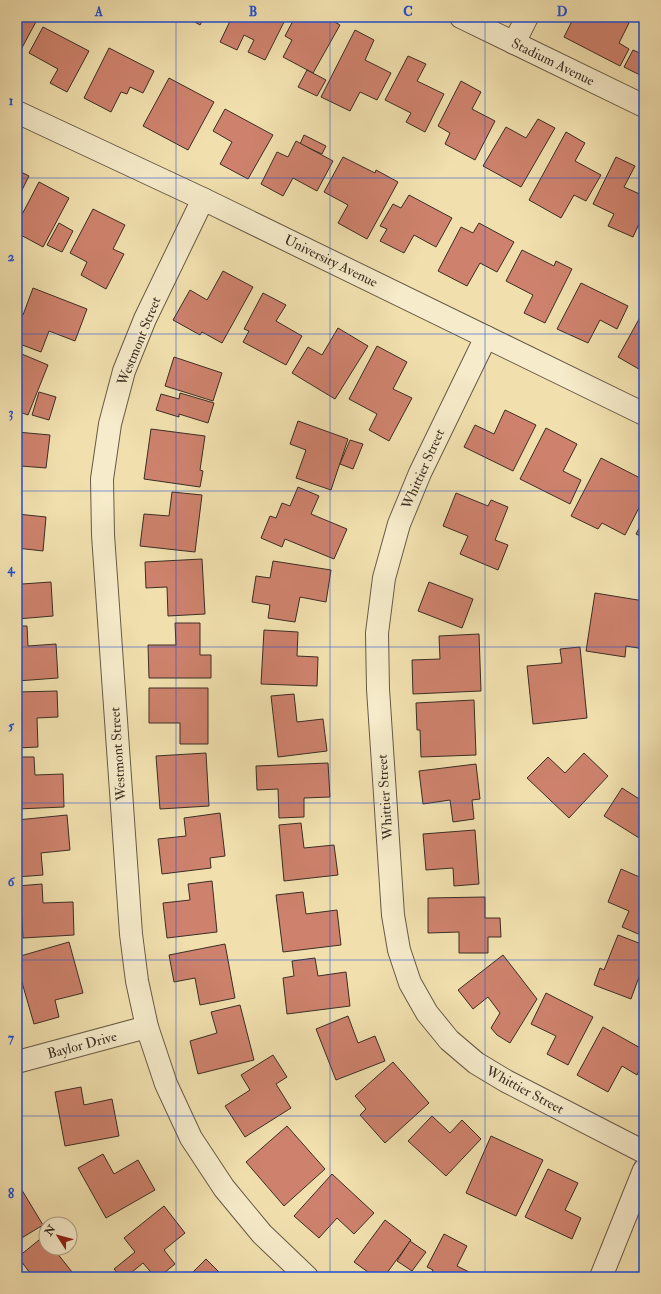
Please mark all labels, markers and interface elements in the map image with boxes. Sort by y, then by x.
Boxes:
text: A [94,4,104,20]
text: B [249,4,257,20]
text: C [403,4,413,20]
text: D [557,4,568,20]
street label: Stadium Avenue [509,35,597,89]
text: 1 [9,93,14,109]
street label: University Avenue [281,231,381,292]
text: 2 [8,249,15,265]
street label: Westmont Street [113,294,165,389]
text: 3 [9,405,14,421]
street label: Whittier Street [397,426,448,513]
text: 4 [6,561,15,577]
street label: Westmont Street [106,706,130,803]
text: 5 [8,718,14,734]
street label: Whittier Street [373,753,397,841]
text: 6 [8,874,16,890]
street label: Baylor Drive [45,1028,119,1063]
text: 7 [8,1030,15,1046]
street label: Whittier Street [482,1062,567,1118]
text: 8 [8,1186,14,1202]
north arrow [38,1216,78,1256]
text: N [42,1222,59,1239]

